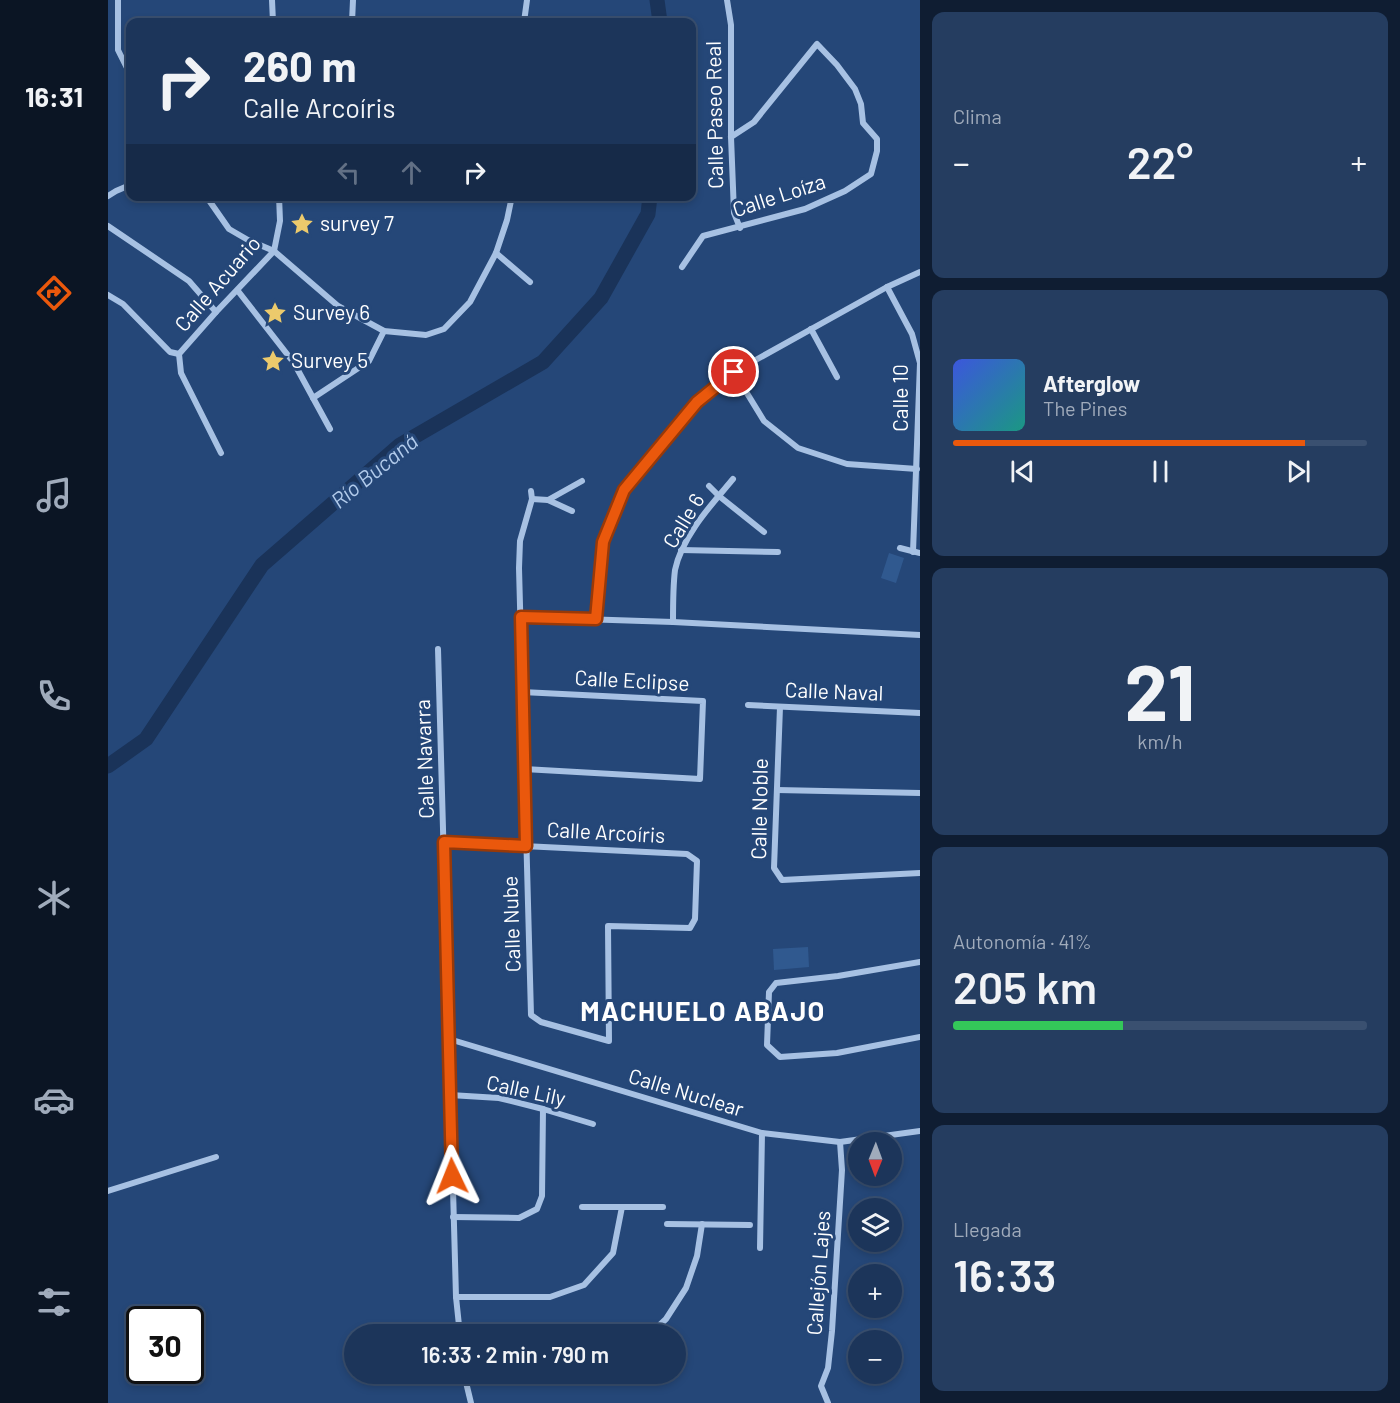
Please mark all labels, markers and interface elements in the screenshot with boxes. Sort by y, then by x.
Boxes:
text: 260 m [243,40,356,90]
street label: Calle Paseo Real [700,41,727,189]
icon: right [144,42,222,120]
text: 16:31 [25,80,83,112]
text: Calle Arcoíris [243,91,395,123]
text: Clima [953,104,1002,128]
text: 22° [1127,134,1193,188]
text: − [953,142,970,182]
text: + [1350,142,1367,182]
icon: left [332,156,365,189]
icon: ahead [395,156,428,189]
icon: right [458,156,491,189]
street label: Calle Loíza [729,168,828,221]
place label: survey 7 [320,210,394,235]
place icon: survey 7 [289,211,315,237]
street label: Calle Acuario [169,230,265,336]
icon: directions [33,272,75,314]
place label: Survey 6 [293,299,370,324]
place icon: Survey 6 [262,300,288,326]
pin [708,346,759,397]
place label: Survey 5 [291,347,368,372]
place icon: Survey 5 [260,348,286,374]
icon: arrive [717,355,750,388]
street label: Calle 10 [887,364,912,432]
text: Afterglow [1043,370,1140,396]
text: The Pines [1043,396,1127,420]
water label: Río Bucaná [325,428,422,513]
icon: previous [1006,455,1039,488]
icon: pause [1144,455,1177,488]
icon: next [1282,455,1315,488]
icon: music [33,474,75,516]
street label: Calle 6 [657,488,709,552]
text: 21 [1125,643,1195,737]
street label: Calle Eclipse [574,664,690,695]
icon: phone [33,675,75,717]
street label: Calle Naval [784,676,884,705]
street label: Calle Navarra [409,699,438,819]
text: km/h [1137,729,1183,753]
street label: Calle Noble [745,758,772,860]
street label: Calle Arcoíris [546,816,666,847]
street label: Calle Nube [496,875,525,973]
icon: climate [33,877,75,919]
text: Autonomía · 41% [953,929,1092,953]
text: 205 km [953,959,1097,1013]
district label: MACHUELO ABAJO [580,994,826,1026]
street label: Calle Nuclear [626,1062,747,1121]
street label: Calle Lily [484,1069,568,1110]
icon: car [33,1079,75,1121]
north arrow [848,1132,902,1186]
map controls [848,1132,902,1384]
position arrow [420,1144,484,1208]
button: layers [848,1198,902,1252]
street label: Callejón Lajes [801,1210,834,1336]
text: Llegada [953,1217,1022,1241]
text: 16:33 [953,1247,1056,1301]
button: + [848,1264,902,1318]
icon: filters [33,1281,75,1323]
speed limit sign: 30 [126,1306,204,1384]
button: − [848,1330,902,1384]
text: 16:33 · 2 min · 790 m [421,1341,609,1367]

